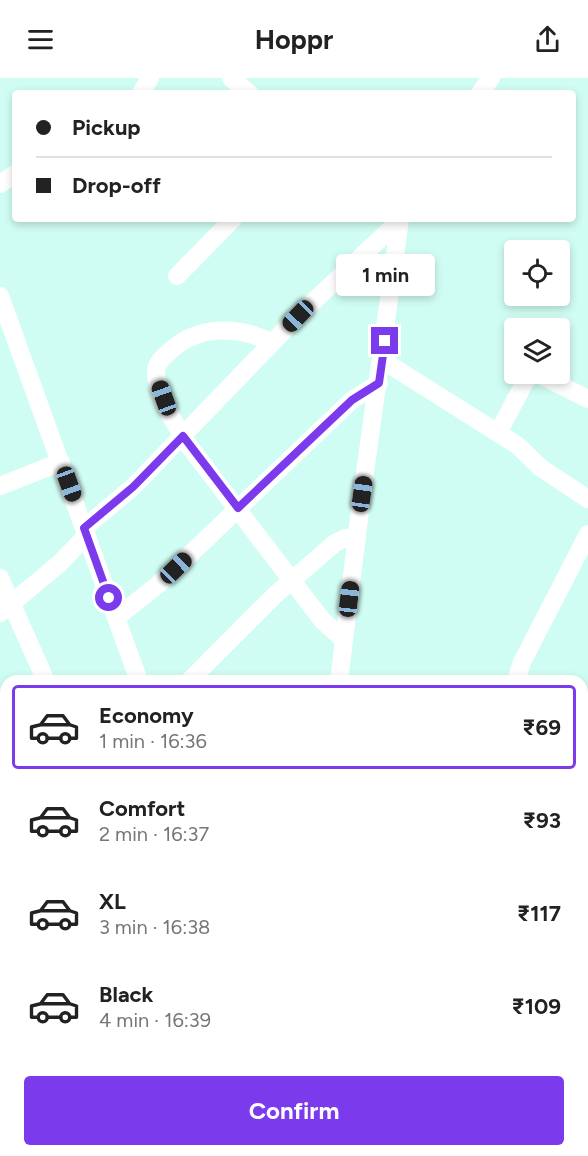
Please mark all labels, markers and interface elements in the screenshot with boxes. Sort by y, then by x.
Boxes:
icon: menu [24,23,57,56]
text: Hoppr [255,23,333,56]
icon: share [531,23,564,56]
text: Pickup [72,114,141,141]
text: Drop-off [72,172,161,199]
map controls [504,240,570,384]
button: locate [504,240,570,306]
callout: 1 min [336,254,434,296]
text: 1 min [362,263,409,287]
car [279,297,317,335]
button: layers [504,318,570,384]
route end [371,327,398,354]
car [149,378,179,418]
car [54,464,84,504]
car [351,475,373,513]
car [157,549,195,587]
car [338,580,360,618]
route start [95,584,122,611]
icon: car [27,700,81,754]
text: Economy [99,702,194,729]
text: ₹69 [522,714,561,741]
text: 1 min · 16:36 [99,729,207,753]
icon: car [27,793,81,847]
text: Comfort [99,795,185,822]
text: ₹93 [523,807,561,834]
text: 2 min · 16:37 [99,822,209,846]
icon: car [27,886,81,940]
text: XL [99,888,126,915]
text: ₹117 [517,900,561,927]
text: 3 min · 16:38 [99,915,210,939]
icon: car [27,979,81,1033]
text: Black [99,981,153,1008]
text: ₹109 [511,993,561,1020]
text: 4 min · 16:39 [99,1008,211,1032]
button: Confirm [24,1076,564,1145]

